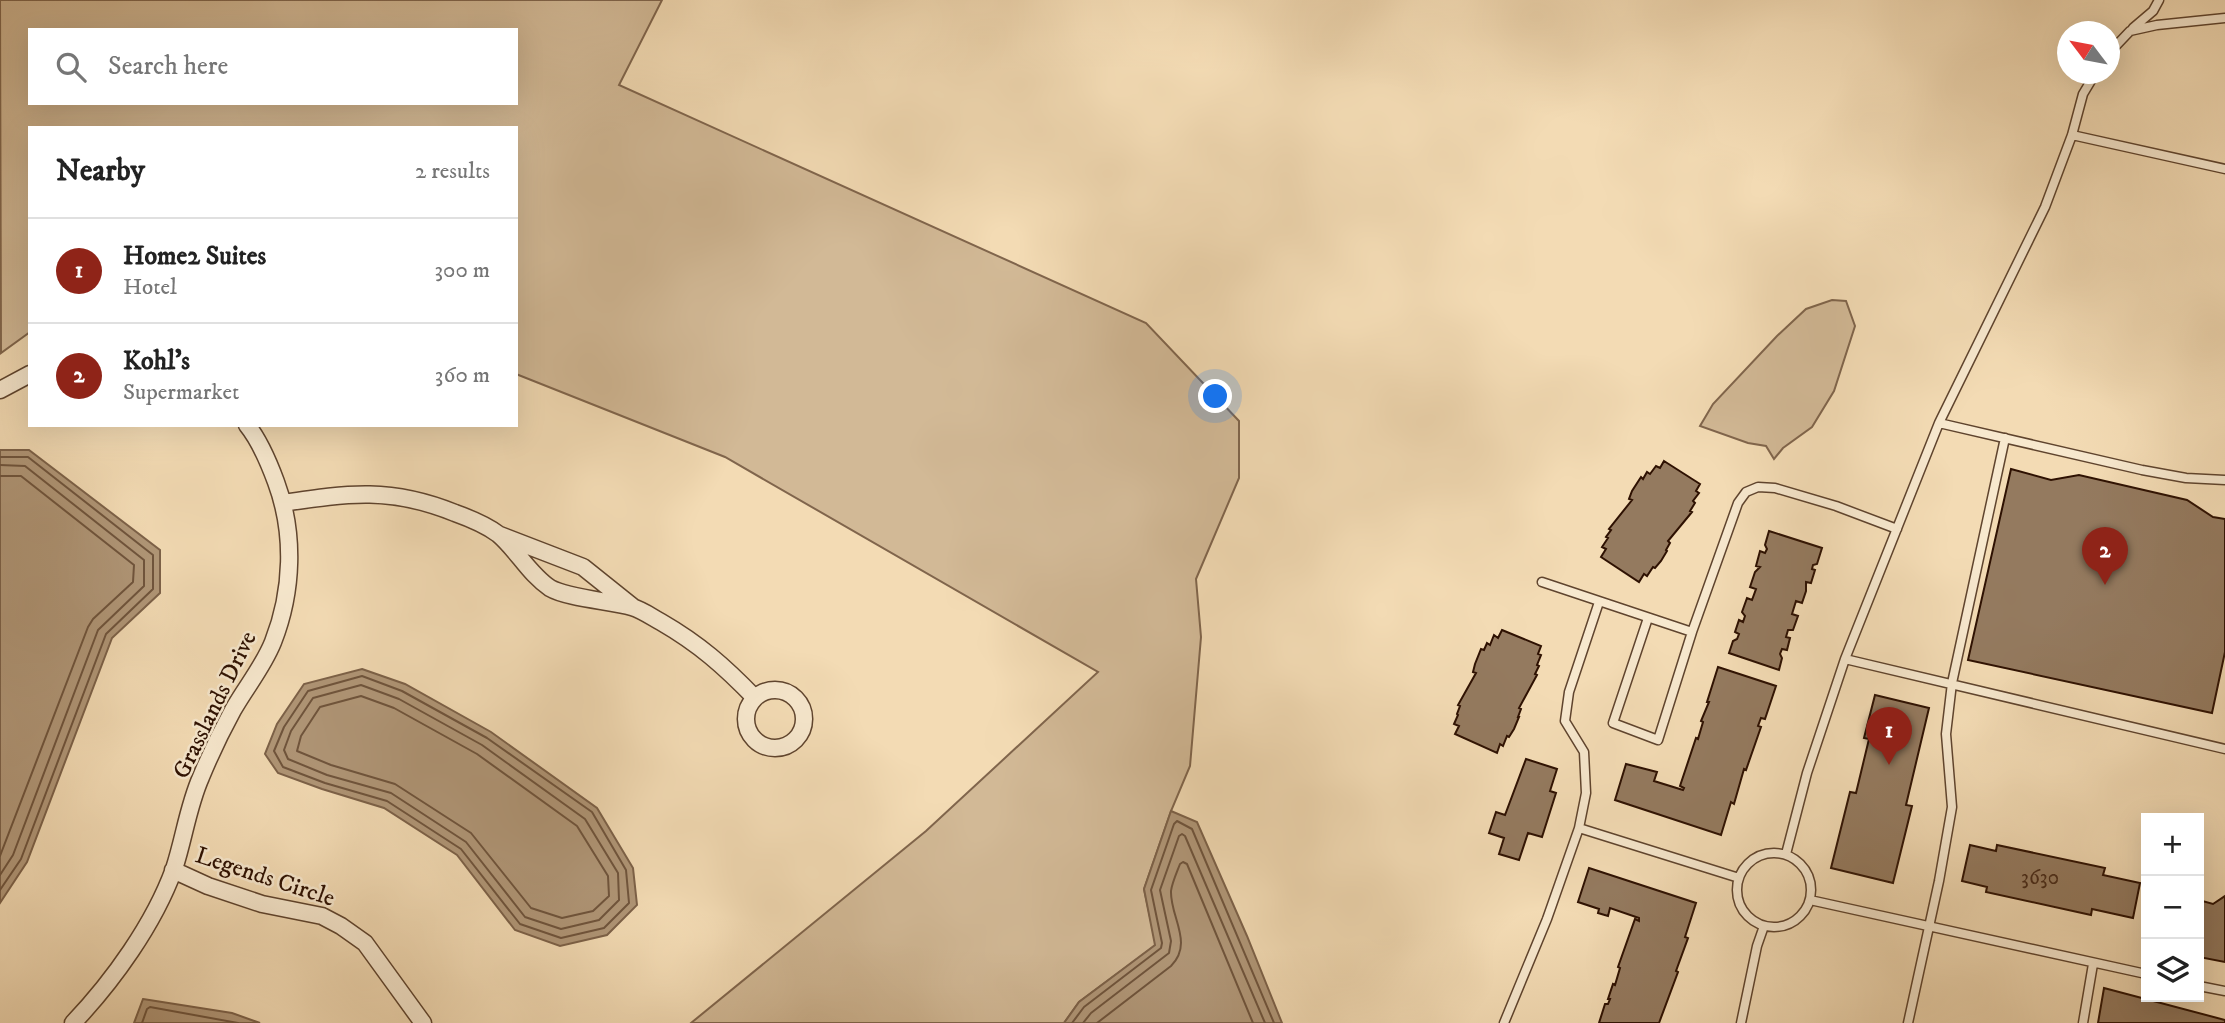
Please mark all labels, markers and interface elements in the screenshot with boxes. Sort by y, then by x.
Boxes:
north arrow [2057,21,2120,84]
search box [28,28,518,105]
icon: search [52,48,90,86]
text: Search here [108,50,228,83]
text: Nearby [56,153,145,190]
text: 2 results [415,157,490,186]
text: Home2 Suites [123,240,266,273]
text: 1 [75,256,83,285]
text: 300 m [434,256,490,285]
text: Hotel [123,273,177,302]
text: Kohl's [123,345,190,378]
text: 2 [73,361,85,390]
text: 360 m [435,361,490,390]
text: Supermarket [123,378,239,407]
your location [1198,379,1232,413]
pin: 2 [2082,527,2128,585]
street label: Grasslands Drive [166,626,264,784]
pin: 1 [1866,707,1912,765]
map controls [2141,813,2204,1002]
button: + [2141,813,2204,876]
street label: Legends Circle [192,840,339,914]
house number: 3630 [2021,865,2059,891]
button: − [2141,876,2204,939]
button: layers [2141,939,2204,1002]

